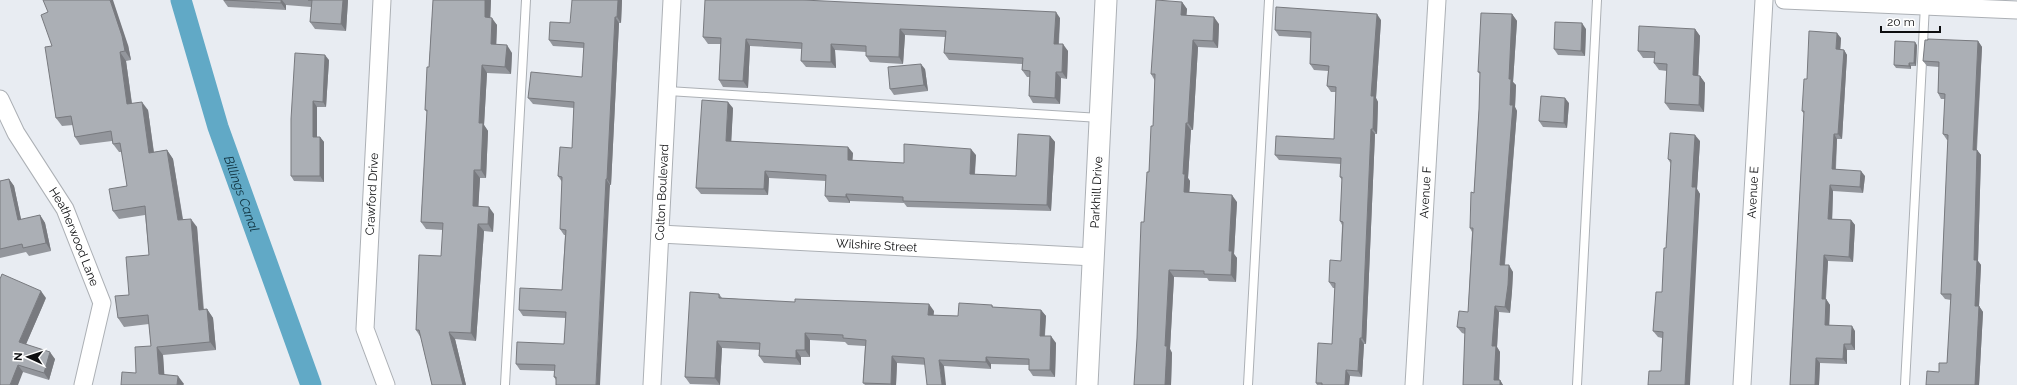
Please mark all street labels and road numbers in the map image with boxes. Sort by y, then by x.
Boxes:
street label: Colton Boulevard [653,144,672,241]
street label: Crawford Drive [363,152,381,236]
street label: Parkhill Drive [1088,156,1105,229]
street label: Avenue F [1417,166,1434,219]
street label: Avenue E [1745,166,1761,219]
street label: Heatherwood Lane [46,185,102,288]
street label: Wilshire Street [836,236,918,255]

